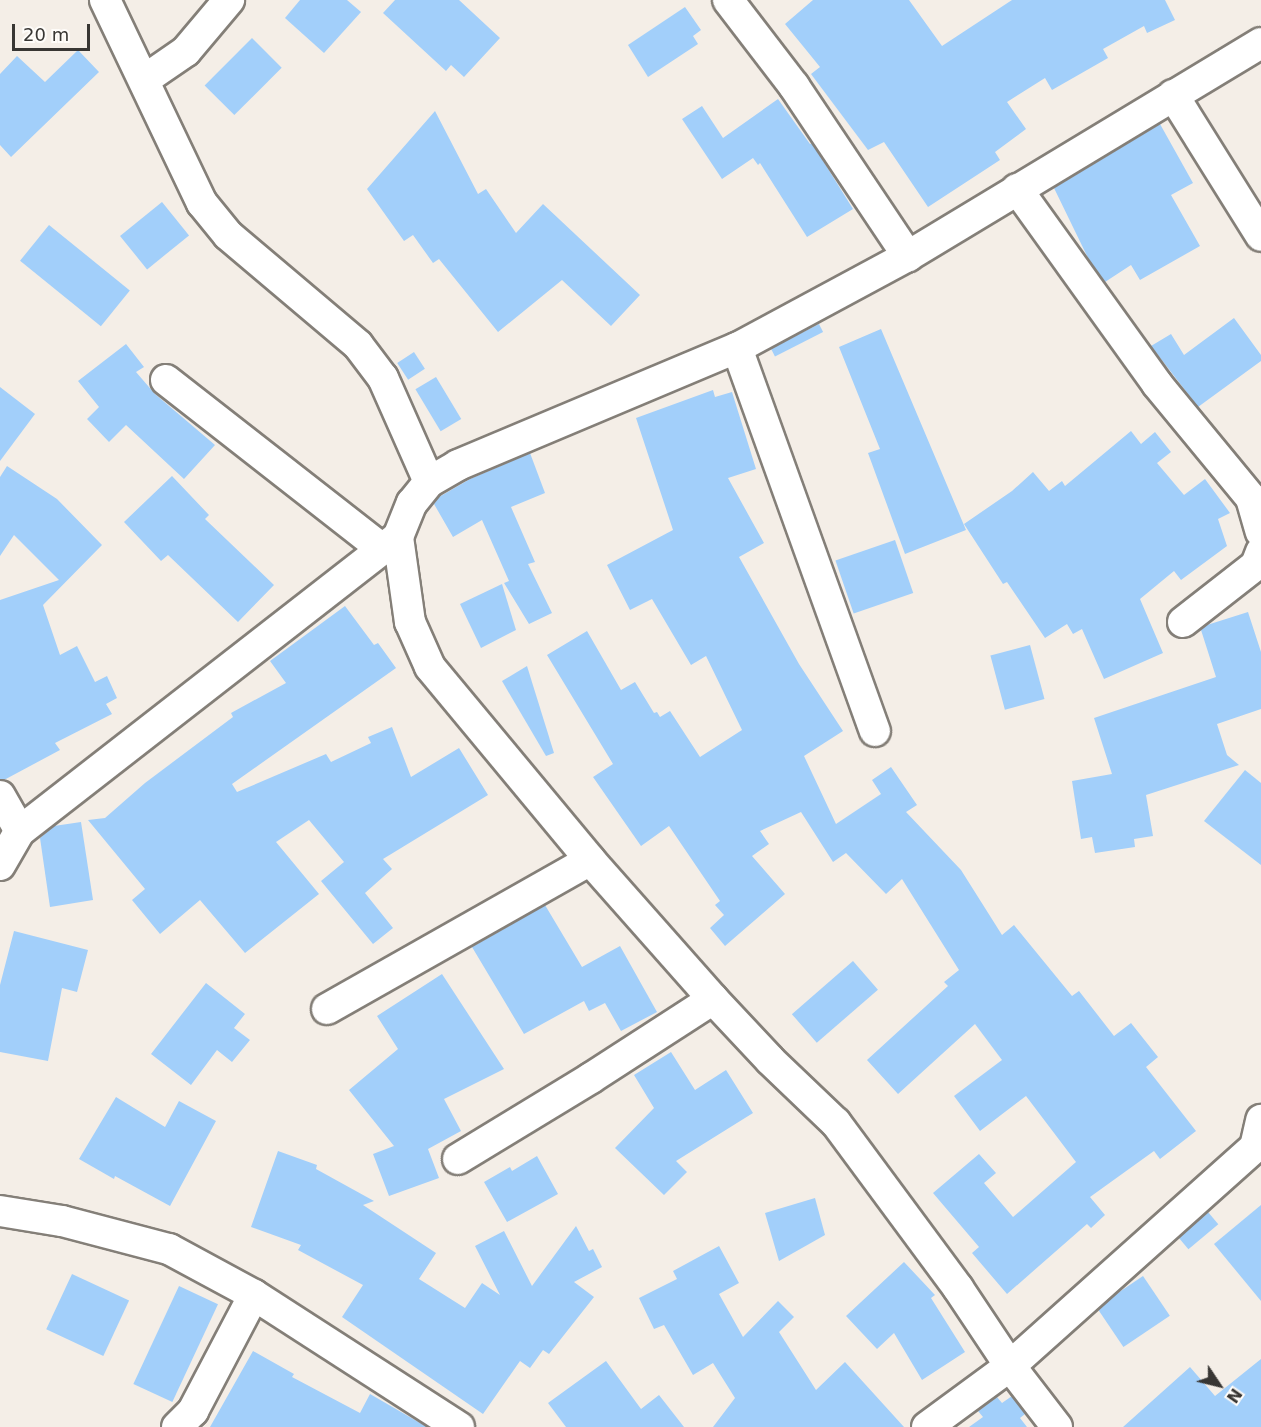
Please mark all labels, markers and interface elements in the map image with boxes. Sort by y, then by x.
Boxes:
scale bar [15,12,93,50]
text: 20 m [23,24,69,45]
north arrow [1189,1355,1249,1415]
text: N [1223,1385,1246,1407]

